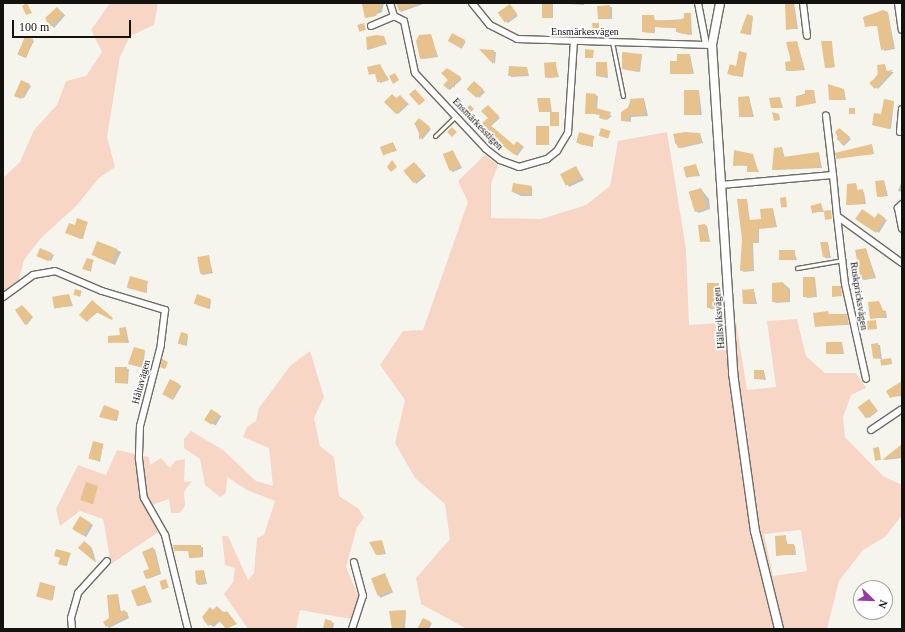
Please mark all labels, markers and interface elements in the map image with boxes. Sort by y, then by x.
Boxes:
scale bar [14,12,133,38]
text: 100 m [19,20,49,34]
street label: Ensmärkesvägen [551,26,619,38]
street label: Ensmärkesstigen [450,95,506,153]
street label: Ruskpricksvägen [848,261,870,331]
street label: Hällsviksvägen [711,287,727,349]
street label: Håltavägen [129,358,153,406]
north arrow [853,580,893,620]
text: N [876,598,890,610]

